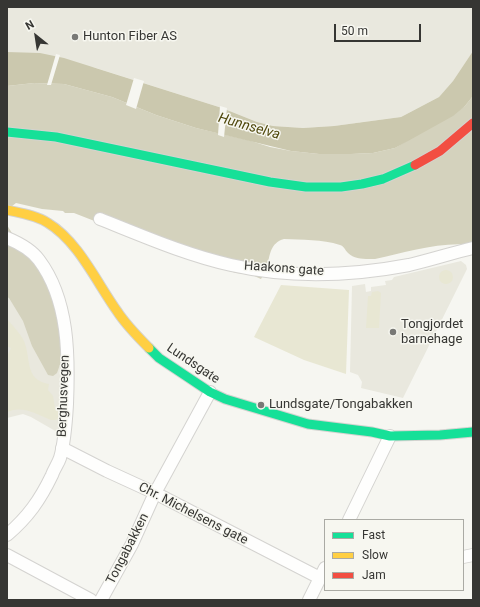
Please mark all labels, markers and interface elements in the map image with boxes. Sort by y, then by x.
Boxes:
north arrow [16,16,56,56]
scale bar [336,16,423,42]
text: N [23,18,36,33]
text: 50 m [341,24,368,38]
place label: Hunton Fiber AS [83,29,177,45]
marker: Hunton Fiber AS [70,32,80,42]
water label: Hunnselva [216,110,282,144]
street label: Haakons gate [244,258,324,280]
place label: Tongjordet barnehage [401,317,463,348]
marker: Tongjordet barnehage [388,327,398,337]
street label: Lundsgate [164,341,222,387]
street label: Berghusvegen [55,355,73,437]
place label: Lundsgate/Tongabakken [269,397,413,413]
marker: Lundsgate/Tongabakken [256,400,266,410]
street label: Chr. Michelsens gate [136,480,250,548]
street label: Tongabakken [103,511,153,587]
legend [324,519,464,591]
text: Fast [362,528,385,542]
text: Slow [362,548,388,562]
text: Jam [362,568,386,582]

